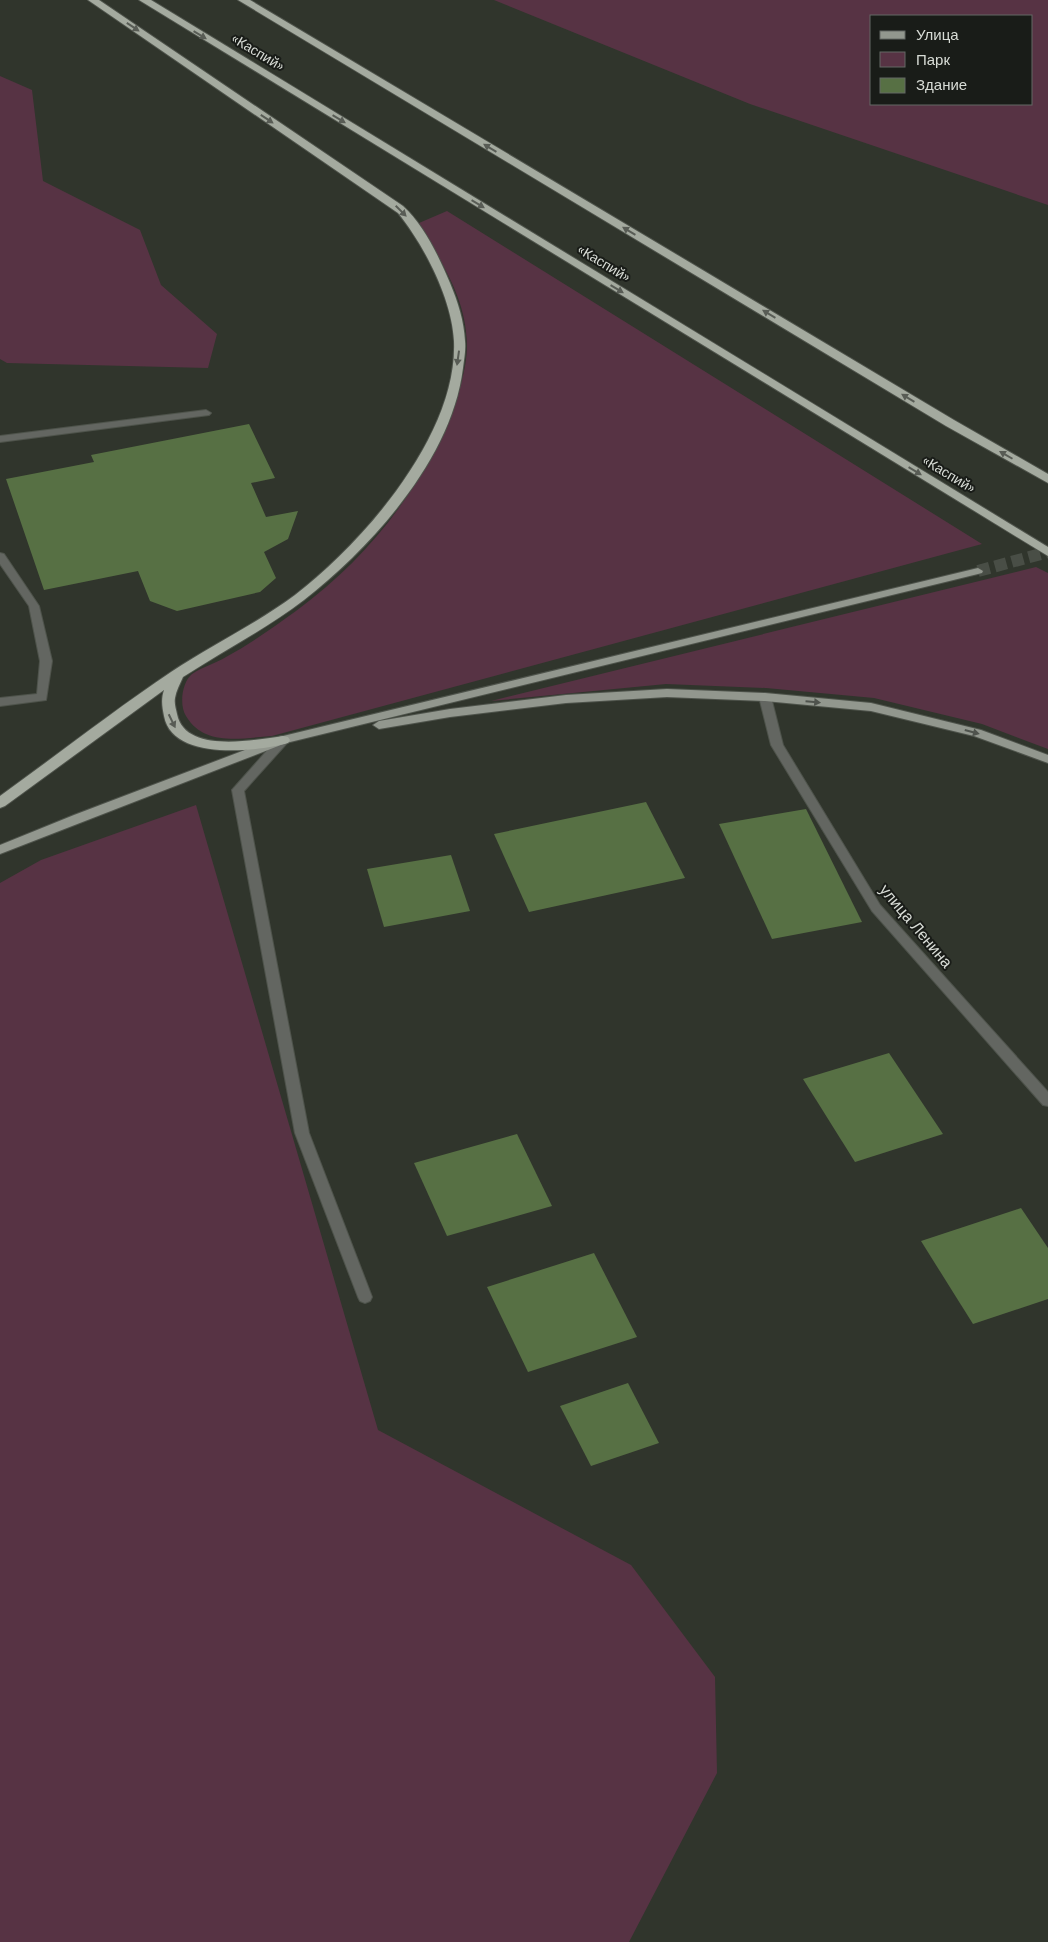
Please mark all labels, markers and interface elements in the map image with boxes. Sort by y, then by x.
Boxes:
legend [870,15,1033,105]
one-way arrow [126,22,140,32]
text: Улица [916,25,959,45]
street label: «Каспий» [228,29,288,75]
one-way arrow [194,30,207,39]
text: Парк [916,50,950,70]
text: Здание [916,75,967,95]
one-way arrow [261,114,274,124]
one-way arrow [333,115,346,124]
one-way arrow [483,143,496,152]
one-way arrow [471,199,484,208]
one-way arrow [395,205,407,217]
one-way arrow [623,226,636,235]
street label: «Каспий» [574,240,634,286]
one-way arrow [610,284,623,293]
one-way arrow [762,310,775,319]
one-way arrow [453,351,461,367]
one-way arrow [901,393,915,402]
one-way arrow [999,450,1012,459]
street label: «Каспий» [919,451,979,497]
one-way arrow [909,466,922,475]
one-way arrow [806,698,822,706]
one-way arrow [169,714,177,728]
one-way arrow [965,728,980,736]
street label: улица Ленина [875,880,957,972]

